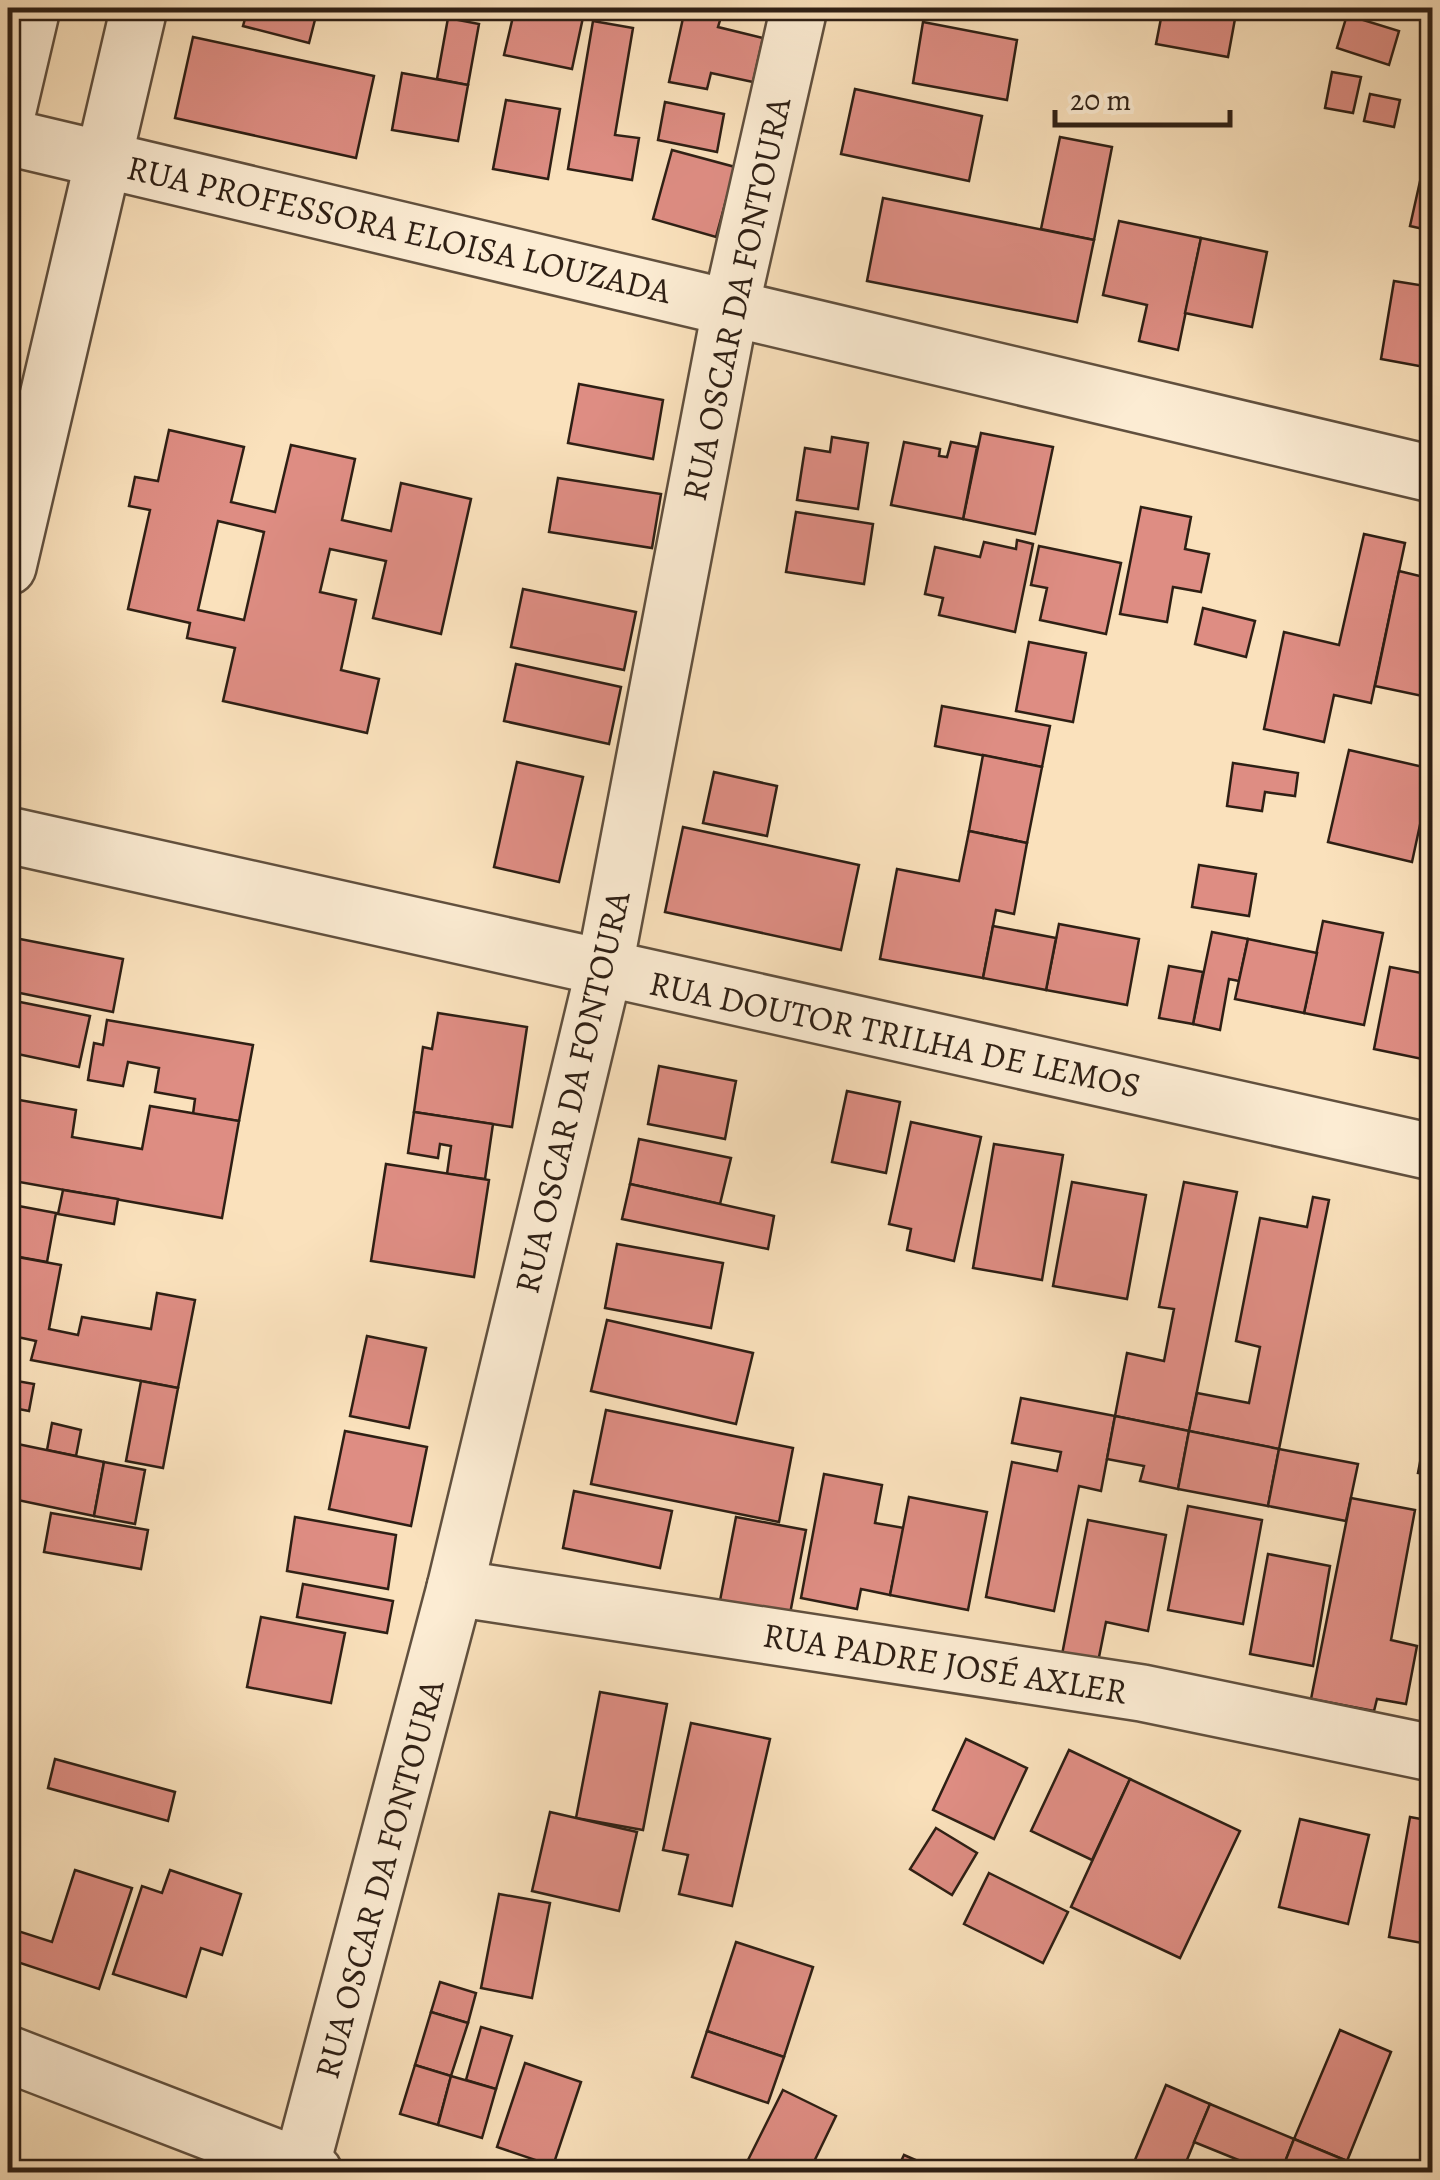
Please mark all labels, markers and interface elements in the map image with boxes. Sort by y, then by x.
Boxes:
scale bar [1055,65,1230,127]
text: 20 m [1070,80,1131,120]
street label: RUA OSCAR DA FONTOURA [670,92,802,505]
street label: RUA PROFESSORA ELOISA LOUZADA [122,143,676,315]
street label: RUA OSCAR DA FONTOURA [502,886,642,1298]
street label: RUA DOUTOR TRILHA DE LEMOS [645,958,1145,1110]
street label: RUA PADRE JOSÉ AXLER [760,1611,1131,1716]
street label: RUA OSCAR DA FONTOURA [303,1674,456,2084]

